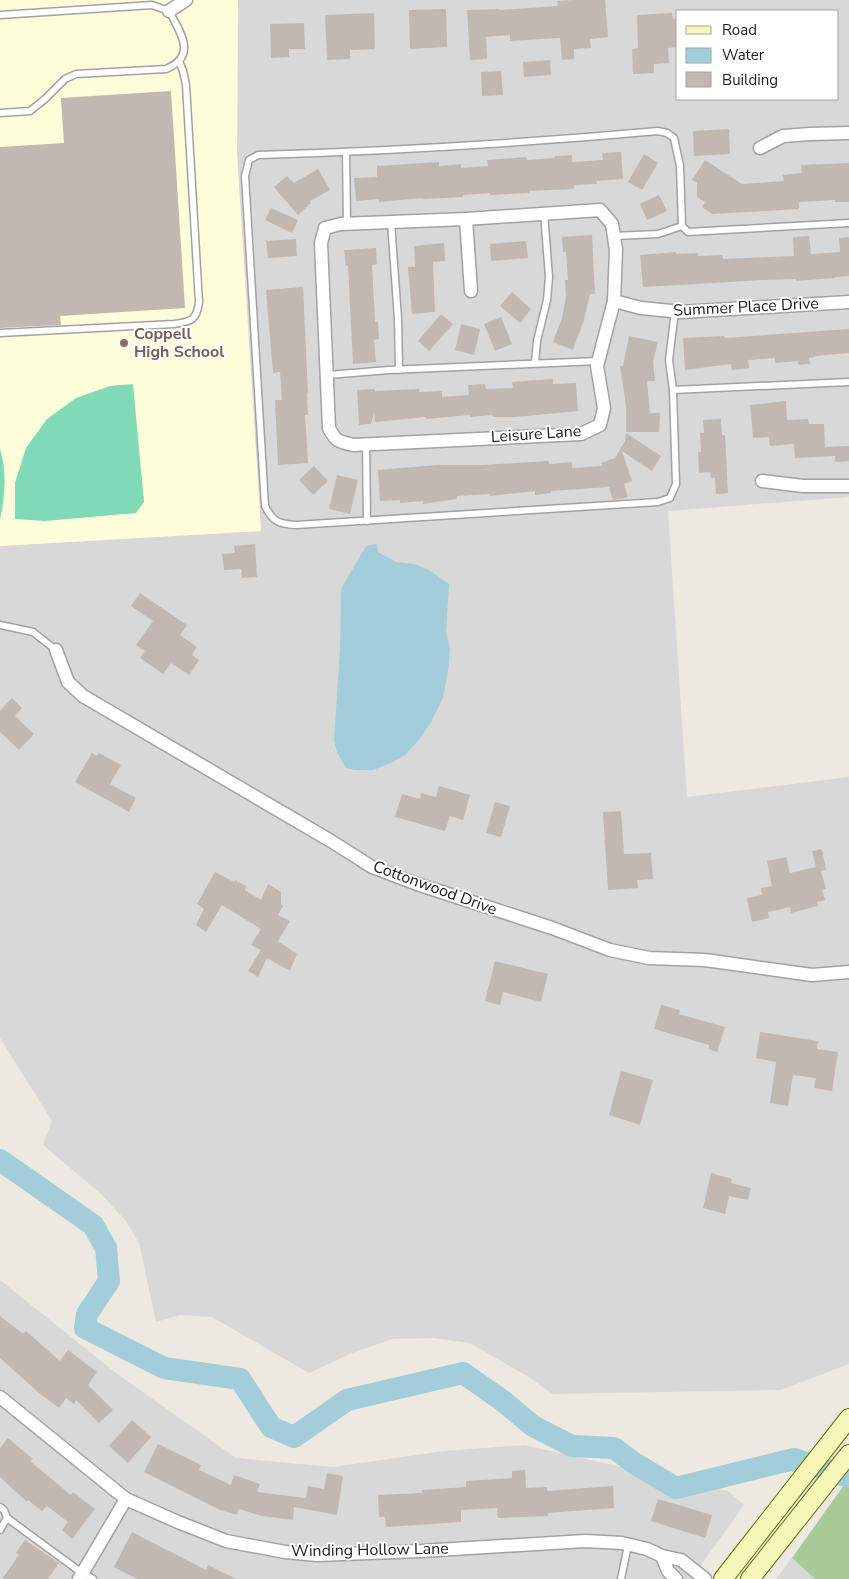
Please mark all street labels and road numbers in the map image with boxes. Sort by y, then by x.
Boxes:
street label: Summer Place Drive [673,292,819,322]
street label: Leisure Lane [490,420,582,448]
street label: Cottonwood Drive [370,855,500,921]
street label: Winding Hollow Lane [291,1538,449,1562]

